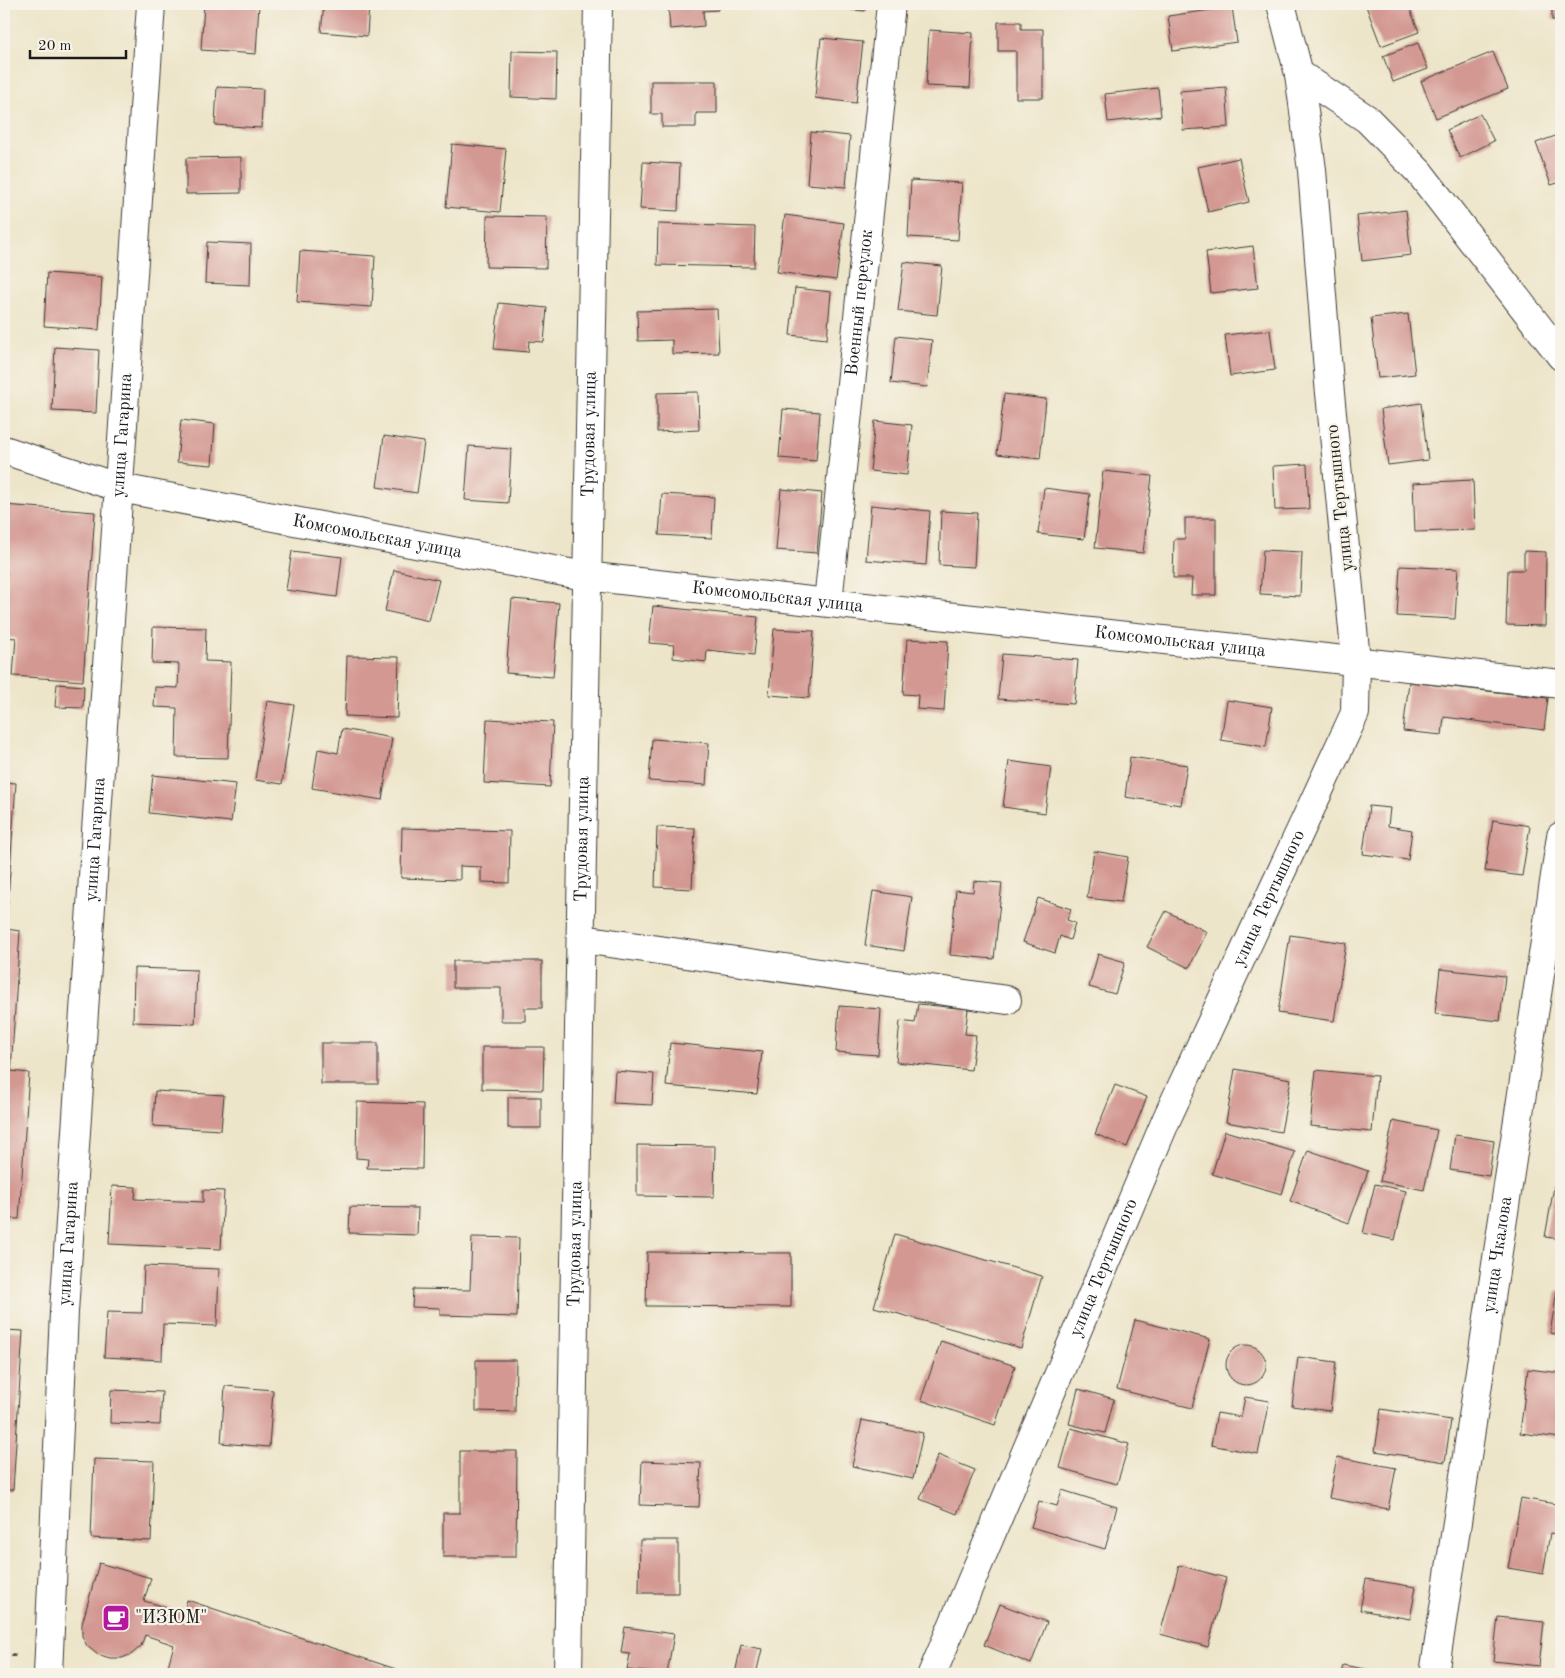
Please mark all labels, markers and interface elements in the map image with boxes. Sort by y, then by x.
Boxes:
scale bar [30,28,126,60]
text: 20 m [38,39,72,54]
street label: Военный переулок [843,228,876,377]
street label: Трудовая улица [579,371,600,498]
street label: улица Гагарина [109,372,135,498]
street label: улица Тертышного [1323,423,1357,573]
street label: Комсомольская улица [291,512,464,562]
street label: Комсомольская улица [691,579,864,616]
street label: Комсомольская улица [1093,623,1267,660]
street label: улица Гагарина [82,776,109,902]
street label: Трудовая улица [572,776,592,902]
street label: улица Тертышного [1230,827,1308,969]
street label: улица Гагарина [55,1181,82,1306]
street label: Трудовая улица [565,1181,585,1307]
street label: улица Чкалова [1480,1195,1515,1314]
street label: улица Тертышного [1067,1196,1141,1340]
cafe icon: "ИЗЮМ" [101,1603,131,1633]
place label: "ИЗЮМ" [135,1609,207,1627]

